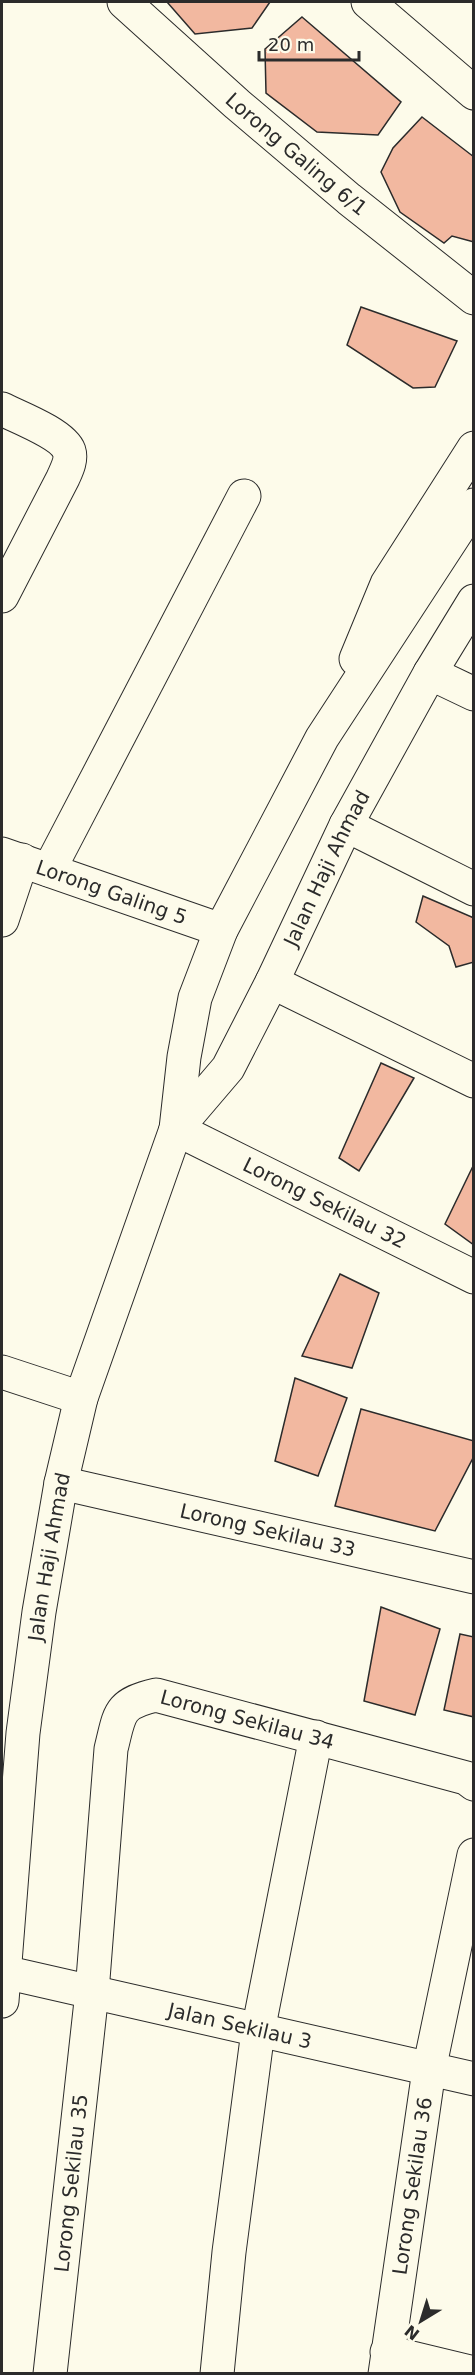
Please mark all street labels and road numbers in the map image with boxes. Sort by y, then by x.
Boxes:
street label: Lorong Galing 6/1 [221,88,372,221]
street label: Jalan Haji Ahmad [278,786,375,952]
street label: Lorong Galing 5 [33,855,190,929]
street label: Lorong Sekilau 32 [239,1152,410,1253]
street label: Jalan Haji Ahmad [23,1470,75,1645]
street label: Lorong Sekilau 33 [178,1498,358,1562]
street label: Lorong Sekilau 34 [158,1685,337,1754]
street label: Jalan Sekilau 3 [164,1997,314,2054]
street label: Lorong Sekilau 35 [49,2093,93,2274]
street label: Lorong Sekilau 36 [387,2095,437,2276]

